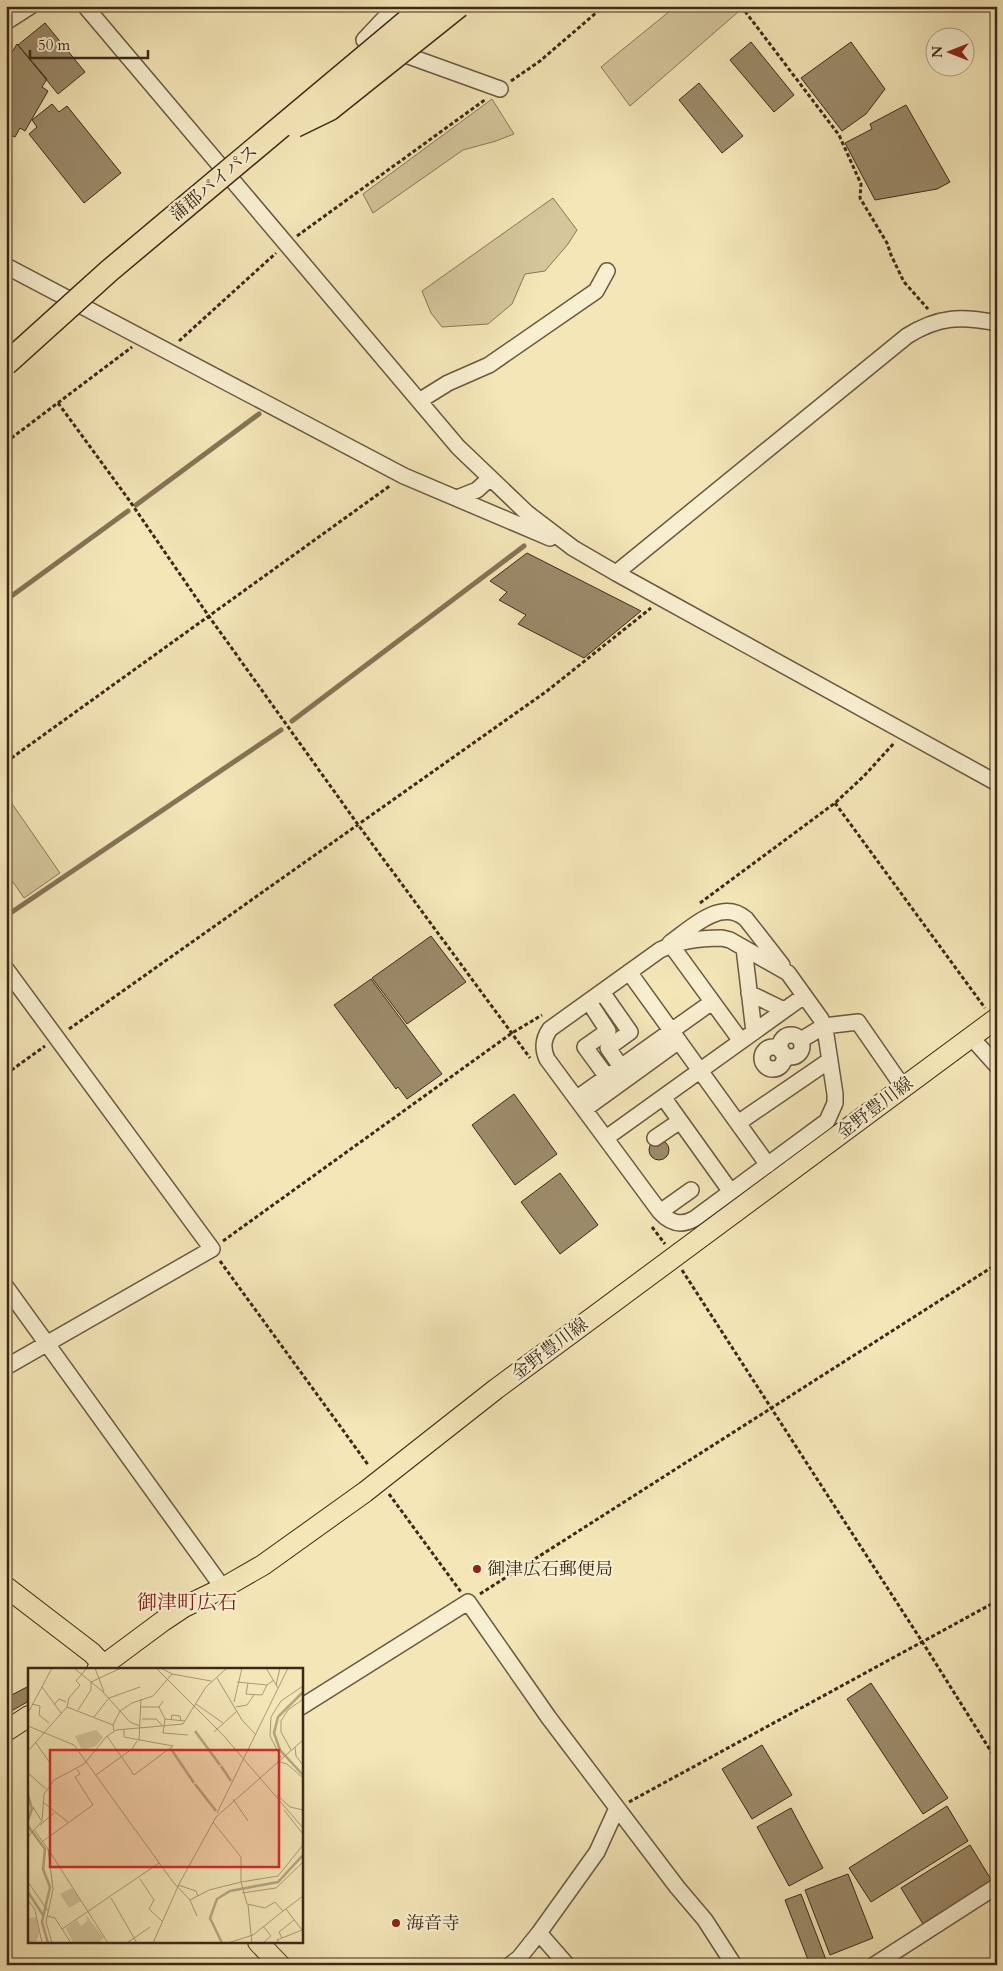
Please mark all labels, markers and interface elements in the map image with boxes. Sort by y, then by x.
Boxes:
scale bar [30,28,148,60]
north arrow [926,28,976,78]
text: 50 m [38,35,70,55]
text: N [928,46,947,58]
street label: 蒲郡バイパス [165,139,263,227]
street label: 金野豊川線 [832,1071,918,1145]
street label: 金野豊川線 [507,1312,593,1386]
place label: 御津広石郵便局 [487,1557,613,1582]
marker: 御津広石郵便局 [471,1563,483,1575]
district label: 御津町広石 [137,1589,237,1616]
inset map [28,1668,302,1944]
place label: 海音寺 [406,1911,460,1936]
marker: 海音寺 [390,1917,402,1929]

